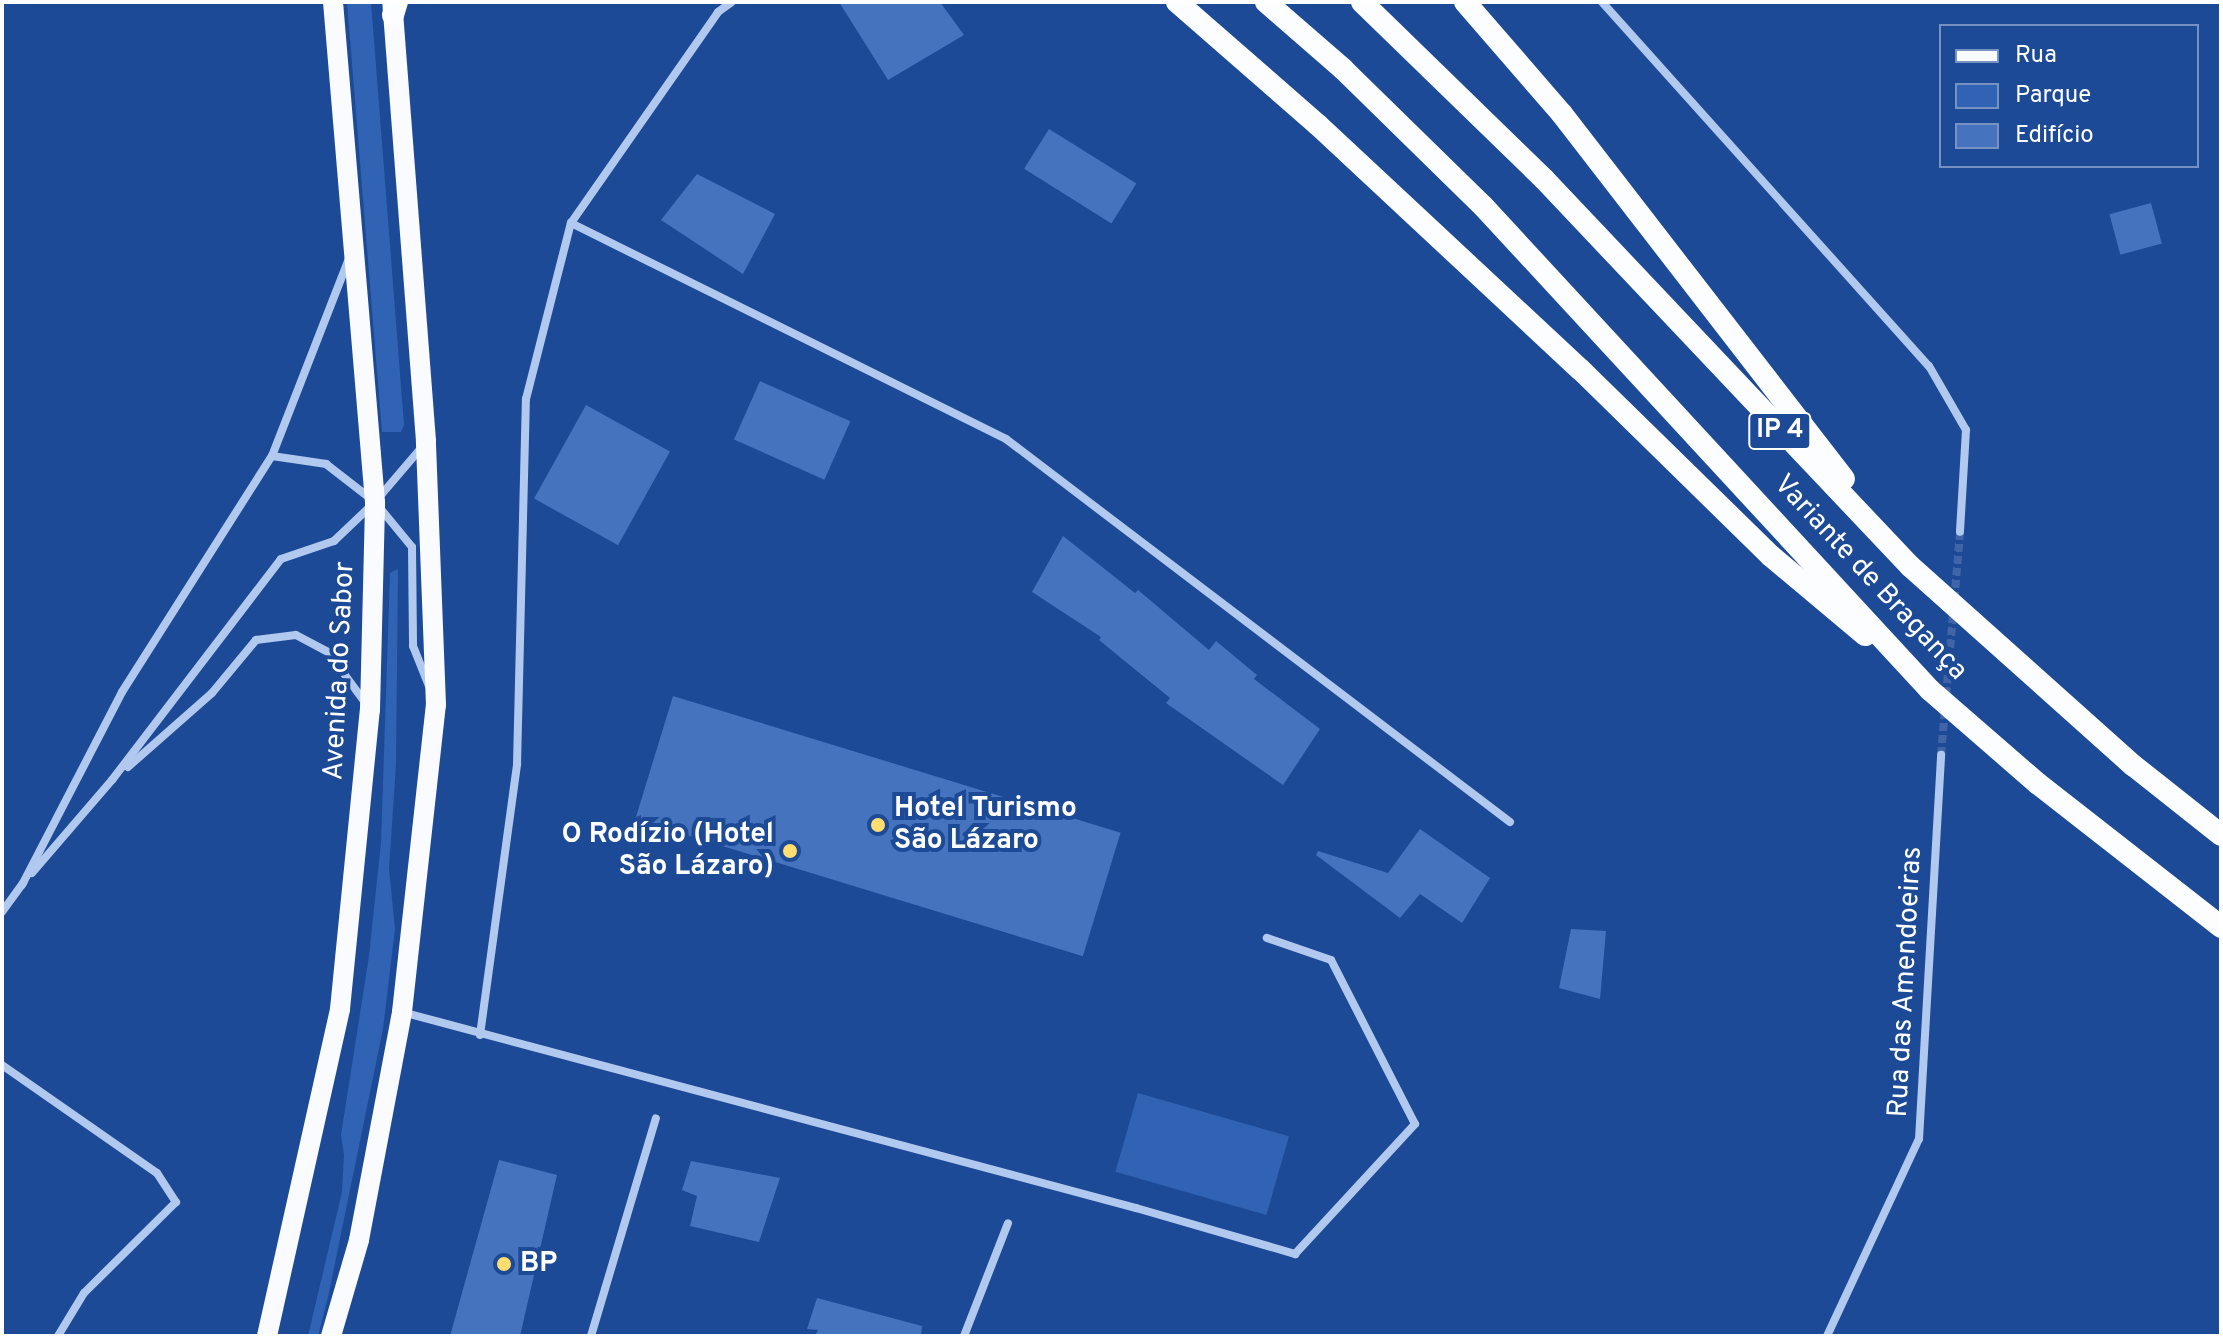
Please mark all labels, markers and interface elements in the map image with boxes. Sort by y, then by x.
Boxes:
legend [1939,24,2199,168]
text: Rua [2015,41,2057,71]
text: Parque [2015,81,2091,111]
text: Edifício [2015,121,2094,151]
road number: IP 4 [1748,409,1812,453]
street label: Variante de Bragança [1766,468,1974,688]
street label: Avenida do Sabor [317,561,363,781]
place label: Hotel Turismo São Lázaro [894,792,1077,858]
marker: Hotel Turismo São Lázaro [869,816,887,834]
place label: O Rodízio (Hotel São Lázaro) [561,818,774,884]
marker: O Rodízio (Hotel São Lázaro) [781,842,799,860]
street label: Rua das Amendoeiras [1882,845,1930,1119]
place label: BP [520,1247,557,1281]
marker: BP [495,1255,513,1273]

